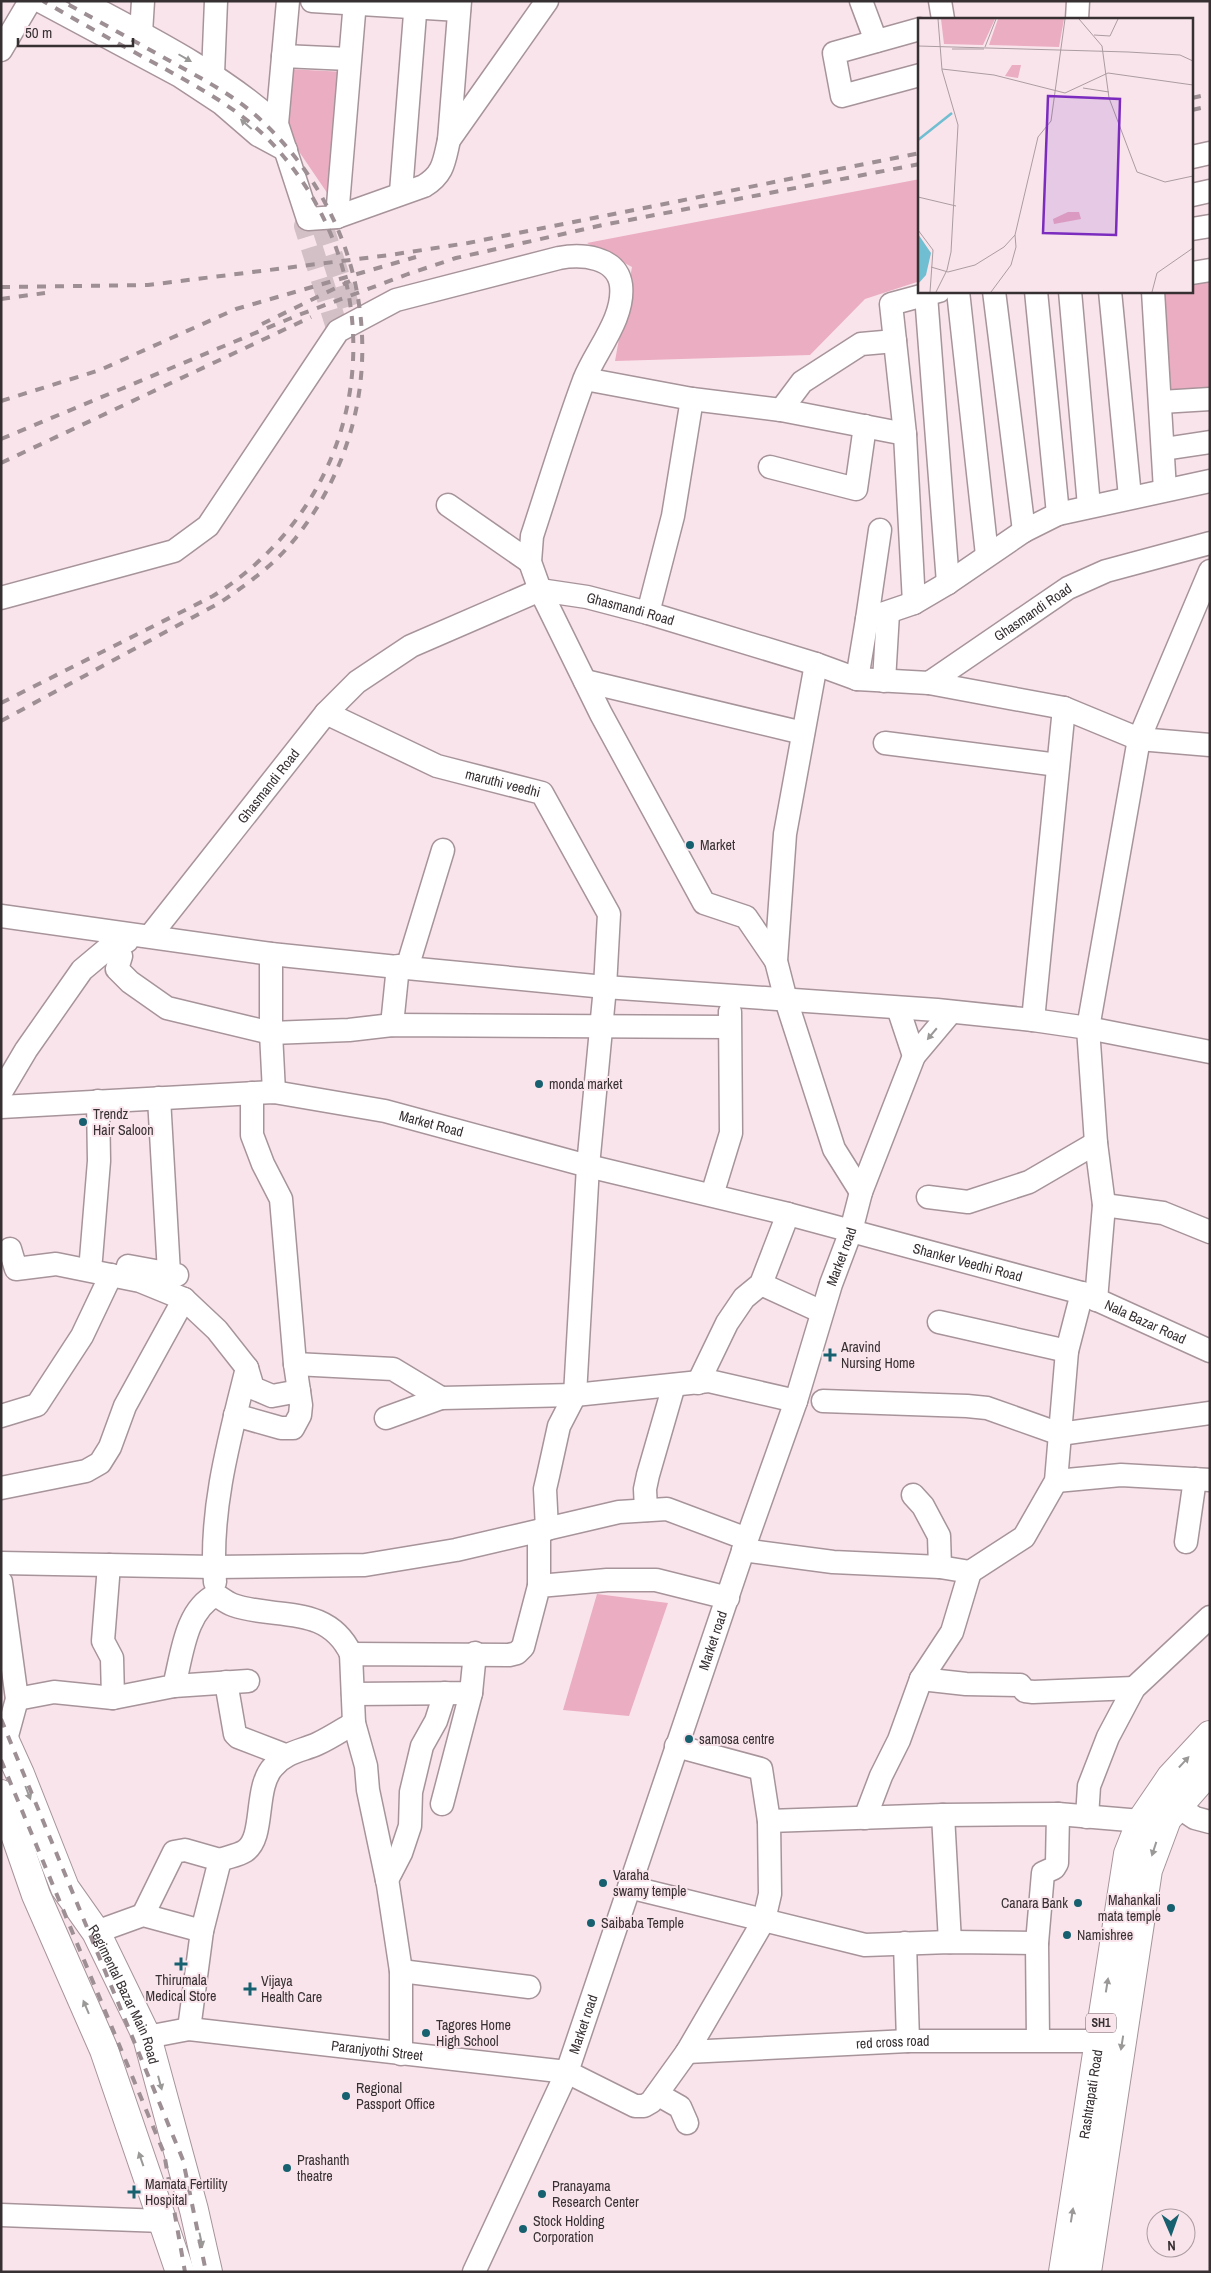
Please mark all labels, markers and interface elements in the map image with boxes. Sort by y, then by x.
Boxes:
scale bar [18,15,132,47]
inset map [918,18,1194,292]
text: 50 m [25,22,52,43]
one-way arrow [179,54,192,63]
one-way arrow [240,118,252,130]
street label: Ghasmandi Road [990,579,1075,645]
street label: Ghasmandi Road [585,588,676,629]
street label: Ghasmandi Road [233,745,303,827]
street label: maruthi veedhi [463,765,542,801]
place label: Market [700,836,735,854]
marker: Market [684,839,696,851]
one-way arrow [927,1027,938,1040]
place label: monda market [549,1075,622,1093]
marker: monda market [533,1078,545,1090]
place label: Trendz Hair Saloon [93,1105,154,1139]
street label: Market Road [397,1106,465,1141]
marker: Trendz Hair Saloon [77,1116,89,1128]
street label: Market road [822,1226,861,1288]
street label: Shanker Veedhi Road [911,1239,1024,1286]
street label: Nala Bazar Road [1102,1295,1189,1348]
place label: Aravind Nursing Home [840,1338,915,1372]
marker: Aravind Nursing Home [823,1348,837,1362]
street label: Market road [694,1609,731,1672]
place label: samosa centre [699,1730,774,1748]
marker: samosa centre [683,1733,695,1745]
one-way arrow [1178,1757,1190,1769]
one-way arrow [24,1786,32,1801]
one-way arrow [1150,1841,1158,1856]
place label: Varaha swamy temple [613,1866,686,1900]
marker: Varaha swamy temple [597,1877,609,1889]
place label: Mahankali mata temple [1098,1891,1161,1925]
place label: Canara Bank [1001,1894,1068,1912]
marker: Canara Bank [1072,1897,1084,1909]
marker: Mahankali mata temple [1165,1902,1177,1914]
place label: Saibaba Temple [601,1914,684,1932]
marker: Saibaba Temple [585,1917,597,1929]
street label: Regimental Bazar Main Road [84,1921,163,2066]
place label: Namishree [1077,1926,1133,1944]
marker: Namishree [1061,1929,1073,1941]
marker: Thirumala Medical Store [175,1958,187,1970]
place label: Thirumala Medical Store [146,1971,216,2005]
place label: Vijaya Health Care [261,1972,322,2006]
one-way arrow [1104,1977,1112,1993]
marker: Vijaya Health Care [243,1982,257,1996]
street label: Market road [565,1992,601,2056]
one-way arrow [81,2000,89,2014]
road number: SH1 [1086,2014,1116,2032]
place label: Tagores Home High School [436,2016,511,2050]
marker: Tagores Home High School [420,2027,432,2039]
street label: red cross road [856,2032,929,2053]
one-way arrow [1117,2035,1125,2051]
street label: Paranjyothi Street [330,2036,424,2065]
street label: Rashtrapati Road [1075,2048,1106,2140]
one-way arrow [156,2075,164,2090]
place label: Regional Passport Office [356,2079,435,2113]
marker: Regional Passport Office [340,2090,352,2102]
place label: Prashanth theatre [297,2151,349,2185]
one-way arrow [137,2152,145,2167]
marker: Prashanth theatre [281,2162,293,2174]
place label: Mamata Fertility Hospital [145,2175,228,2209]
place label: Pranayama Research Center [552,2177,639,2211]
marker: Mamata Fertility Hospital [127,2185,141,2199]
marker: Pranayama Research Center [536,2188,548,2200]
one-way arrow [1068,2207,1076,2223]
north arrow [1146,2208,1196,2258]
place label: Stock Holding Corporation [533,2212,605,2246]
marker: Stock Holding Corporation [517,2223,529,2235]
one-way arrow [197,2232,205,2248]
text: N [1167,2237,1176,2255]

